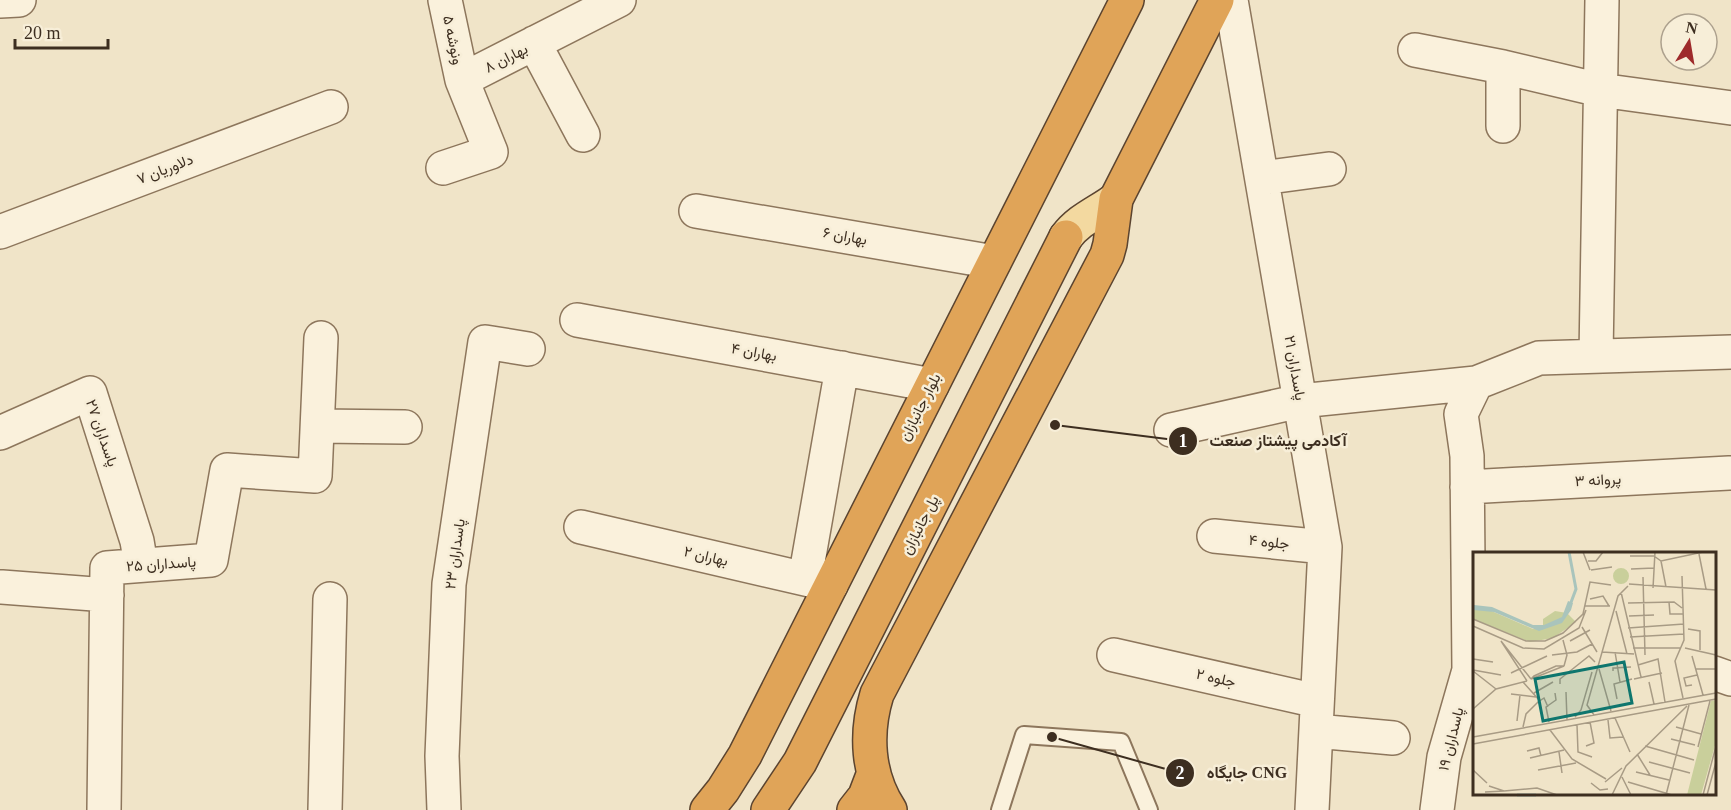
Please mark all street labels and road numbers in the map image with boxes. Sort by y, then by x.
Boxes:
street label: ونوشه ۵ [439,14,466,66]
street label: بهاران ۸ [482,40,531,76]
street label: دلاوریان ۷ [135,151,196,188]
street label: بهاران ۶ [821,224,868,249]
street label: پاسداران ۲۱ [1279,334,1309,402]
street label: بهاران ۴ [730,340,778,365]
street label: بلوار جانبازان [896,371,945,444]
street label: پاسداران ۲۷ [81,397,121,469]
street label: پروانه ۳ [1574,471,1622,491]
street label: پل جانبازان [898,493,943,558]
street label: پاسداران ۲۳ [442,518,470,591]
street label: جلوه ۴ [1248,532,1290,553]
street label: بهاران ۲ [682,543,730,570]
street label: پاسداران ۲۵ [125,554,197,576]
street label: جلوه ۲ [1194,666,1237,691]
street label: پاسداران ۱۹ [1435,706,1469,773]

